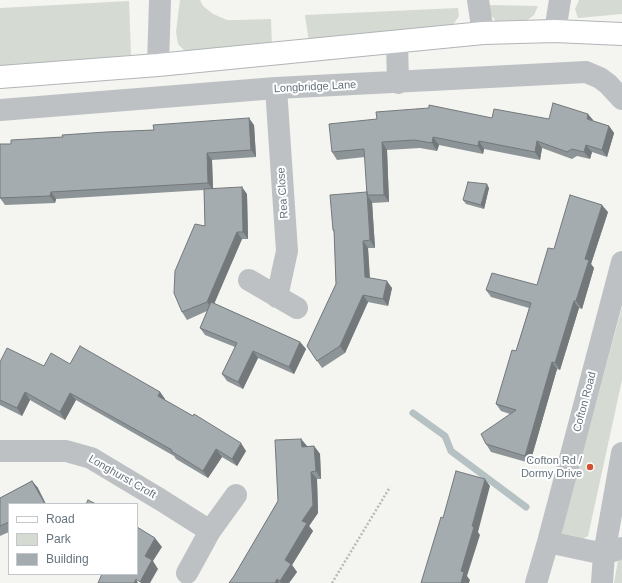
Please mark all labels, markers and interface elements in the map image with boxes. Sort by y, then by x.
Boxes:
street label: Longbridge Lane [273,78,357,96]
street label: Rea Close [275,167,291,219]
street label: Cofton Road [571,370,599,434]
street label: Longhurst Croft [86,452,158,502]
place label: Cofton Rd / Dormy Drive [521,454,582,480]
marker: Cofton Rd / Dormy Drive [585,462,595,472]
legend [8,503,138,575]
text: Road [46,512,75,526]
text: Park [46,532,71,546]
text: Building [46,552,89,566]

